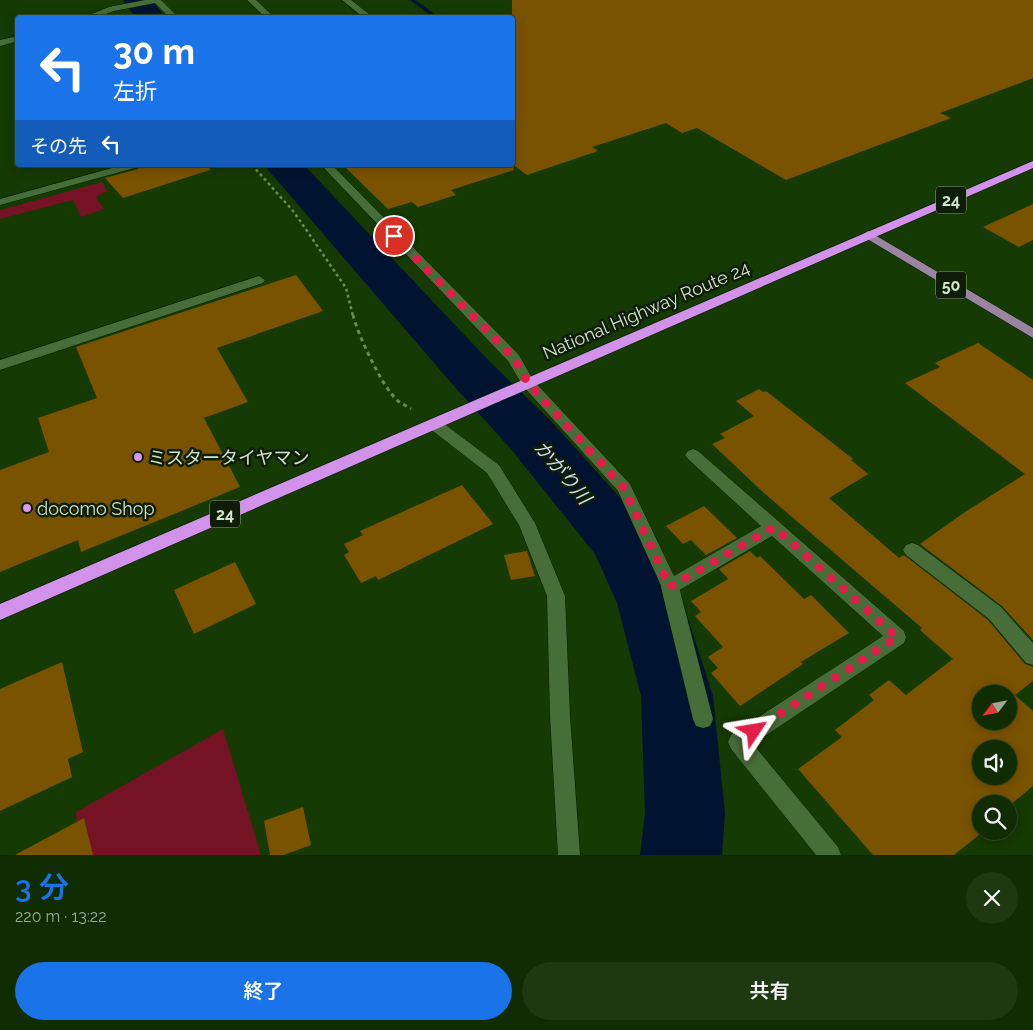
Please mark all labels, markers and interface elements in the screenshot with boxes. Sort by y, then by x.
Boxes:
text: 30 m [113,31,195,72]
icon: left [30,35,95,100]
text: 左折 [113,78,157,104]
icon: left [97,130,125,158]
text: その先 [30,135,87,157]
road number: 24 [936,186,966,214]
pin [373,215,415,257]
icon: arrive [380,222,408,250]
street label: National Highway Route 24 [539,257,753,363]
road number: 50 [936,272,966,298]
water label: かがり川 [530,436,597,510]
place label: ミスタータイヤマン [148,447,309,468]
marker: ミスタータイヤマン [132,451,144,463]
place label: docomo Shop [37,498,155,519]
road number: 24 [210,500,240,528]
marker: docomo Shop [21,502,33,514]
north arrow [972,685,1018,730]
map controls [972,685,1017,840]
position arrow [727,704,779,756]
button: sound [972,740,1017,785]
button: search [972,795,1017,840]
text: 3 分 [15,870,69,905]
button: close [966,872,1018,924]
text: 220 m · 13:22 [15,907,107,926]
button: 終了 [15,962,512,1020]
button: 共有 [522,962,1018,1020]

